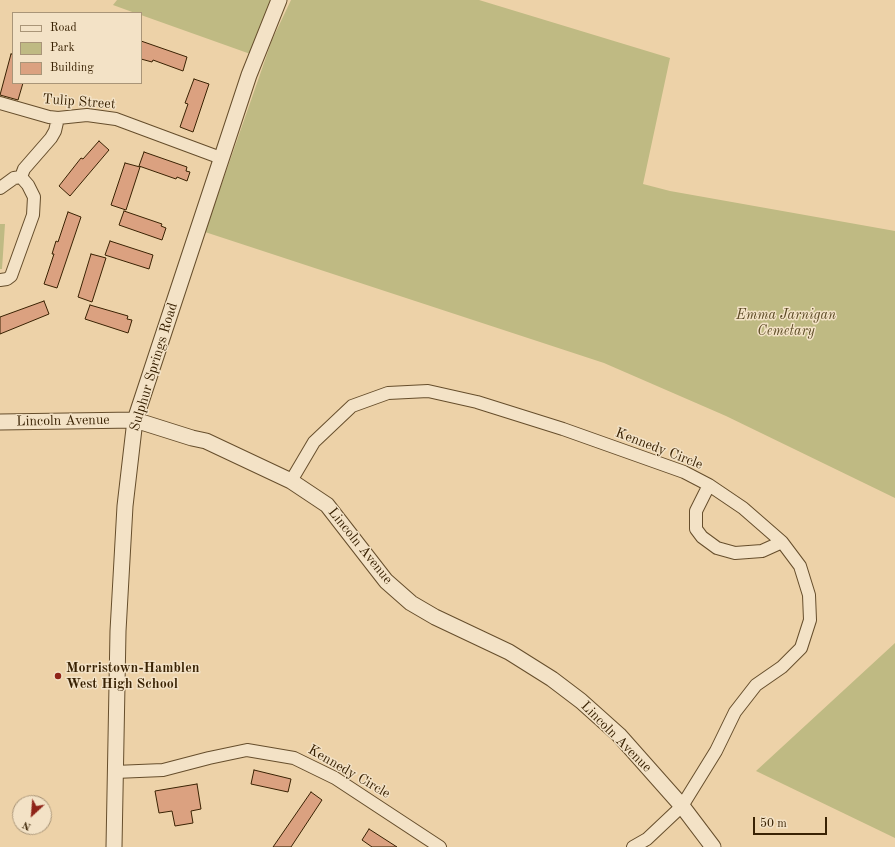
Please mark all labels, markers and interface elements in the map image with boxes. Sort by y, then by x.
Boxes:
legend [12,12,142,84]
text: Road [50,22,77,34]
text: Park [50,42,75,54]
text: Building [50,62,94,74]
street label: Tulip Street [42,91,116,113]
street label: Sulphur Springs Road [126,301,182,433]
park label: Emma Jarnigan Cemetary [736,307,836,340]
street label: Lincoln Avenue [16,412,110,430]
street label: Kennedy Circle [613,425,705,473]
street label: Lincoln Avenue [324,504,396,588]
place label: Morristown-Hamblen West High School [66,660,200,692]
marker: Morristown-Hamblen West High School [53,671,63,681]
street label: Lincoln Avenue [577,698,655,776]
street label: Kennedy Circle [305,742,393,802]
north arrow [12,795,52,835]
scale bar [755,809,829,835]
text: 50 m [760,818,787,830]
text: N [21,819,33,832]

